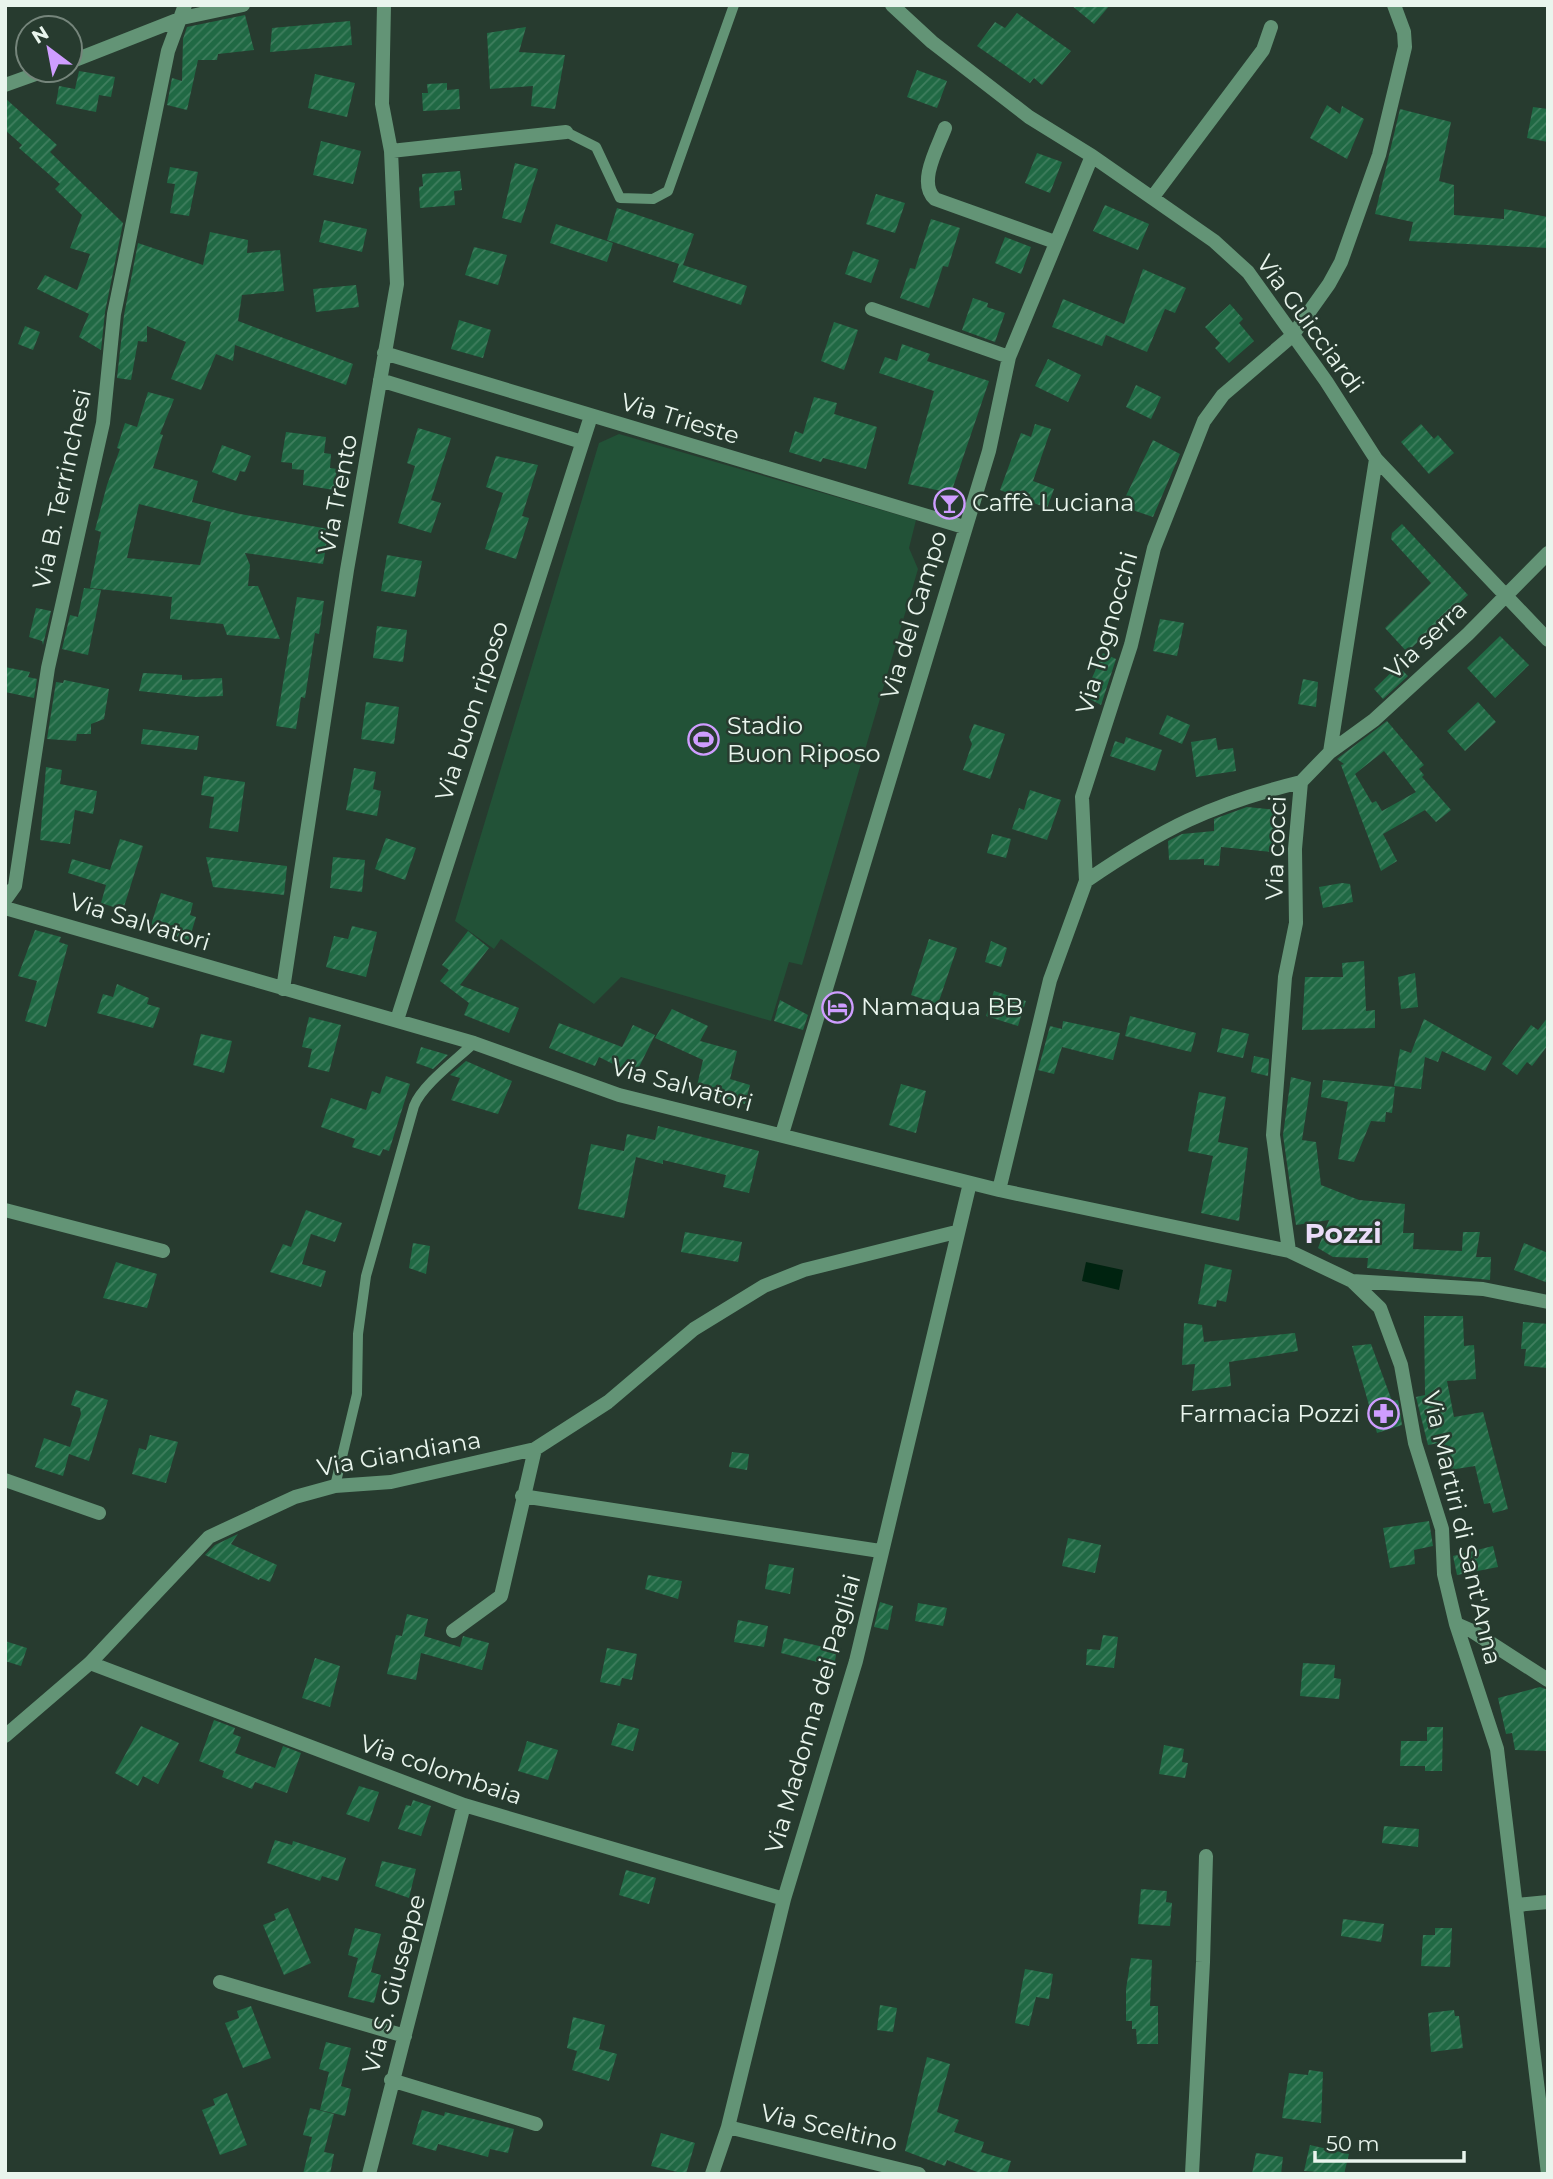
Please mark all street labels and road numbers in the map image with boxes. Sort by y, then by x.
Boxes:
street label: Via Guicciardi [1251,249,1370,398]
street label: Via B. Terrinchesi [26,386,97,591]
street label: Via Trieste [617,387,743,450]
street label: Via Trento [312,432,363,556]
street label: Via del Campo [874,527,953,703]
street label: Via Tognocchi [1069,548,1144,717]
street label: Via serra [1379,594,1473,685]
street label: Via buon riposo [429,617,514,804]
street label: Via cocci [1259,795,1292,901]
street label: Via Salvatori [66,886,214,957]
street label: Via Salvatori [608,1052,756,1117]
street label: Via Martiri di Sant'Anna [1417,1388,1508,1668]
street label: Via Giandiana [315,1425,483,1482]
street label: Via Madonna dei Pagliai [759,1571,866,1857]
street label: Via colombaia [356,1728,526,1811]
street label: Via S. Giuseppe [356,1891,431,2077]
street label: Via Sceltino [758,2098,900,2157]

